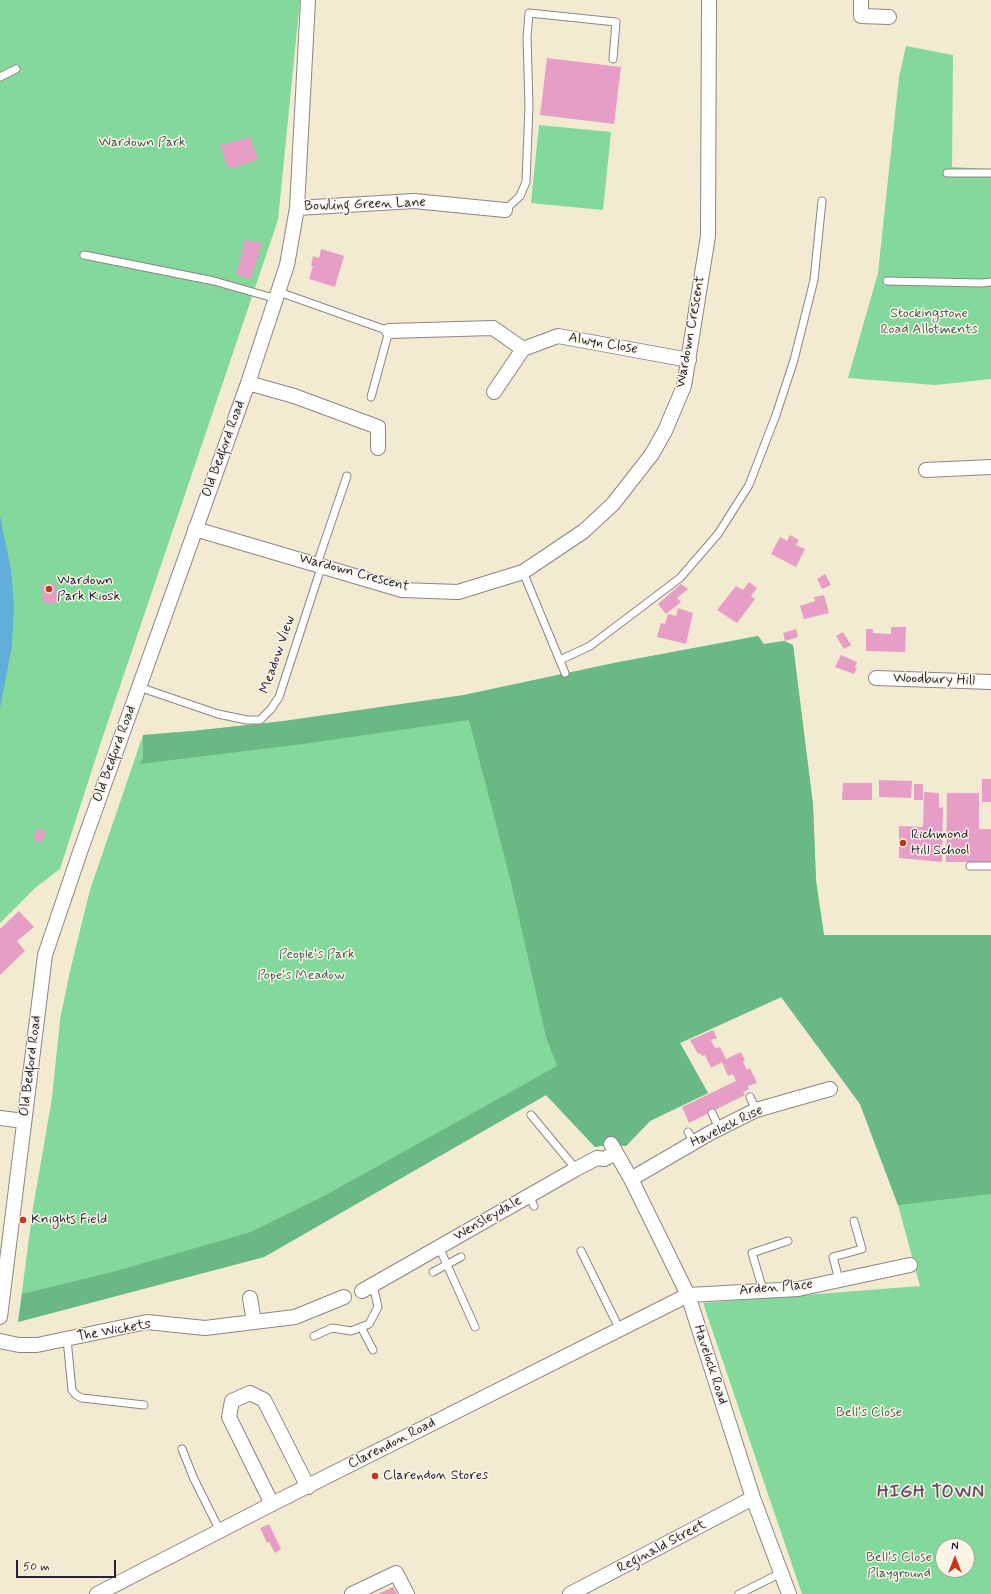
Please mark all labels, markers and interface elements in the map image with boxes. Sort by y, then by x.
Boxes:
park label: Wardown Park [98,135,186,151]
street label: Bowling Green Lane [304,194,426,216]
street label: Wardown Crescent [673,275,709,389]
park label: Stockingstone Road Allotments [880,306,978,338]
street label: Alwyn Close [567,330,639,358]
street label: Old Bedford Road [199,398,249,500]
street label: Wardown Crescent [297,550,411,596]
place label: Wardown Park Kiosk [57,573,121,606]
marker: Wardown Park Kiosk [44,584,54,594]
street label: Meadow View [257,614,299,696]
street label: Woodbury Hill [893,670,975,690]
street label: Old Bedford Road [90,703,140,805]
place label: Richmond Hill School [911,827,970,860]
marker: Richmond Hill School [898,838,908,848]
park label: People's Park [279,947,355,963]
park label: Pope's Meadow [257,968,345,984]
street label: Old Bedford Road [16,1015,46,1117]
street label: Havelock Rise [688,1102,766,1152]
street label: Wensleydale [451,1193,525,1245]
place label: Knights Field [31,1212,107,1228]
marker: Knights Field [18,1215,28,1225]
street label: Arden Place [739,1276,813,1300]
street label: The Wickets [76,1316,152,1346]
street label: Havelock Road [689,1323,731,1407]
park label: Bell's Close [836,1405,902,1421]
street label: Clarendon Road [346,1415,438,1473]
place label: Clarendon Stores [383,1468,488,1484]
marker: Clarendon Stores [370,1471,380,1481]
district label: HIGH TOWN [878,1482,984,1504]
street label: Reginald Street [615,1517,709,1577]
north arrow [935,1538,975,1578]
text: N [951,1540,959,1554]
park label: Bell's Close Playground [866,1550,932,1582]
scale bar [18,1552,118,1578]
text: 50 m [23,1559,50,1575]

